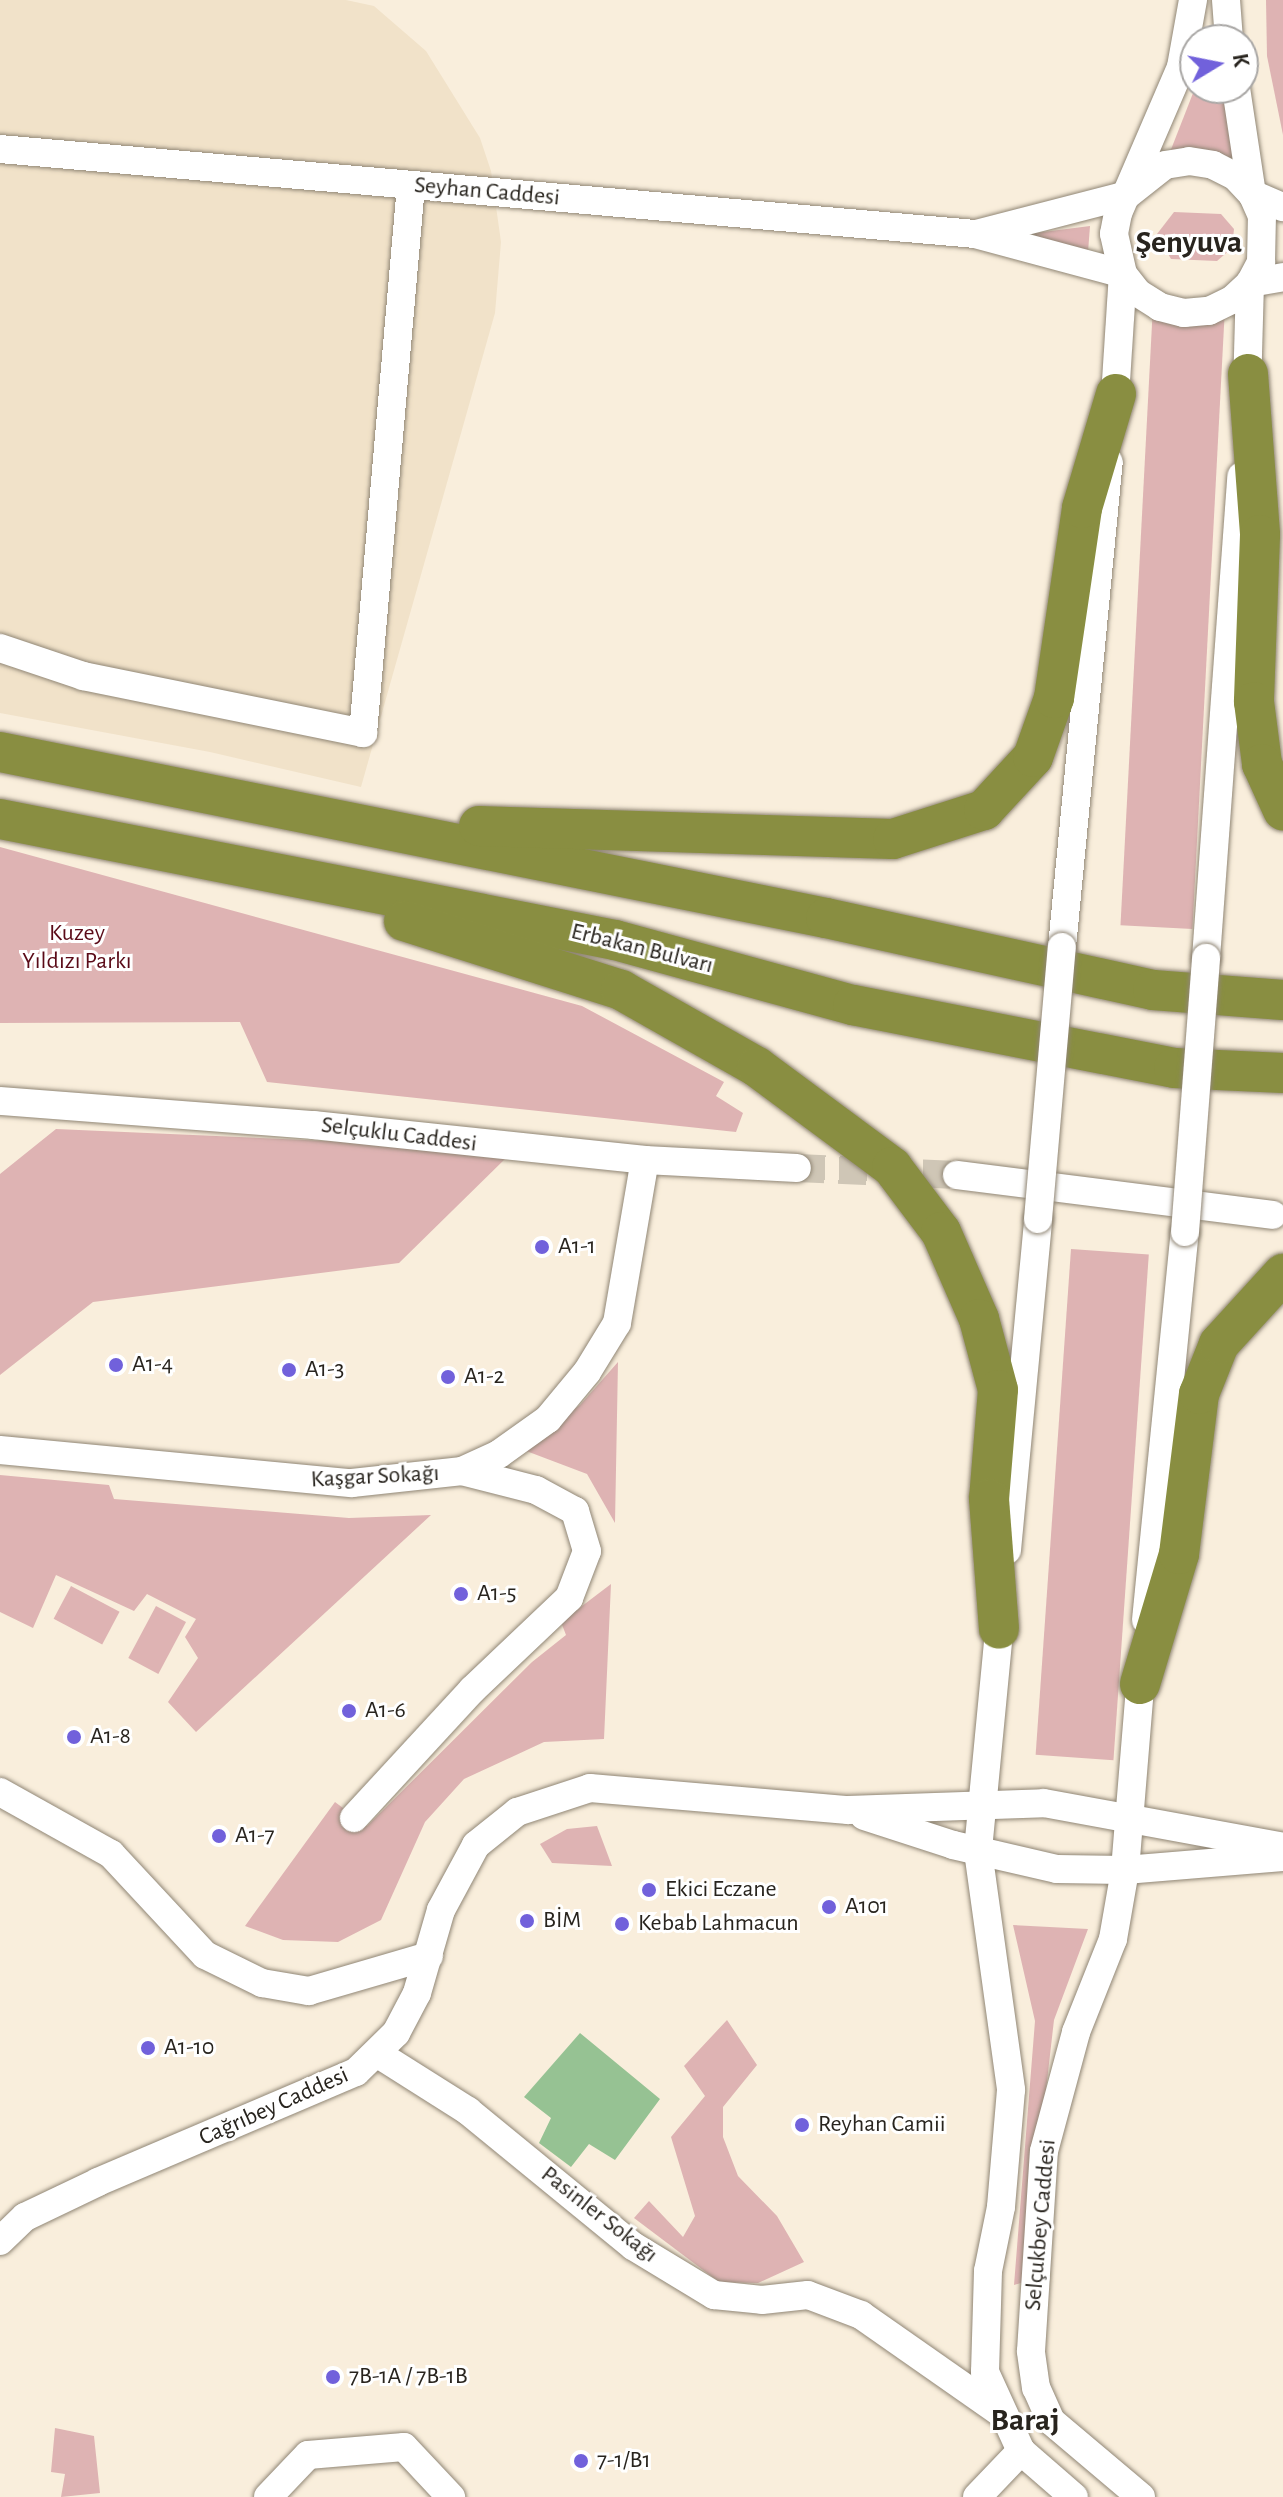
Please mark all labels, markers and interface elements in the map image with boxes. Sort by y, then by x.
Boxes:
north arrow [1179,24,1259,104]
text: K [1229,52,1253,68]
street label: Seyhan Caddesi [413,171,561,213]
district label: Şenyuva [1136,223,1242,261]
street label: Erbakan Bulvarı [568,917,716,981]
park label: Kuzey Yıldızı Parkı [22,920,132,976]
street label: Selçuklu Caddesi [320,1111,478,1159]
place label: A1-1 [558,1233,596,1261]
marker: A1-1 [533,1238,551,1256]
place label: A1-4 [132,1351,173,1379]
marker: A1-4 [107,1356,125,1374]
place label: A1-3 [305,1356,344,1384]
marker: A1-3 [280,1361,298,1379]
place label: A1-2 [464,1363,504,1391]
marker: A1-2 [439,1368,457,1386]
street label: Kaşgar Sokağı [310,1459,440,1495]
place label: A1-5 [477,1580,517,1608]
marker: A1-5 [452,1585,470,1603]
place label: A1-6 [365,1697,406,1725]
marker: A1-6 [340,1702,358,1720]
place label: A1-8 [90,1723,131,1751]
marker: A1-8 [65,1728,83,1746]
place label: A1-7 [235,1822,275,1850]
marker: A1-7 [210,1827,228,1845]
place label: Ekici Eczane [665,1876,777,1904]
marker: Ekici Eczane [640,1881,658,1899]
place label: A101 [845,1893,888,1921]
marker: A101 [820,1898,838,1916]
place label: BİM [543,1907,581,1935]
place label: Kebab Lahmacun [638,1910,799,1938]
marker: BİM [518,1912,536,1930]
marker: Kebab Lahmacun [613,1915,631,1933]
place label: A1-10 [164,2034,214,2062]
marker: A1-10 [139,2039,157,2057]
street label: Cağrıbey Caddesi [195,2061,353,2153]
place label: Reyhan Camii [818,2111,946,2139]
marker: Reyhan Camii [793,2116,811,2134]
street label: Selçukbey Caddesi [1019,2138,1063,2312]
street label: Pasinler Sokağı [535,2160,663,2270]
place label: 7B-1A / 7B-1B [349,2363,468,2391]
marker: 7B-1A / 7B-1B [324,2368,342,2386]
district label: Baraj [990,2401,1060,2439]
place label: 7-1/B1 [597,2447,651,2475]
marker: 7-1/B1 [572,2452,590,2470]

